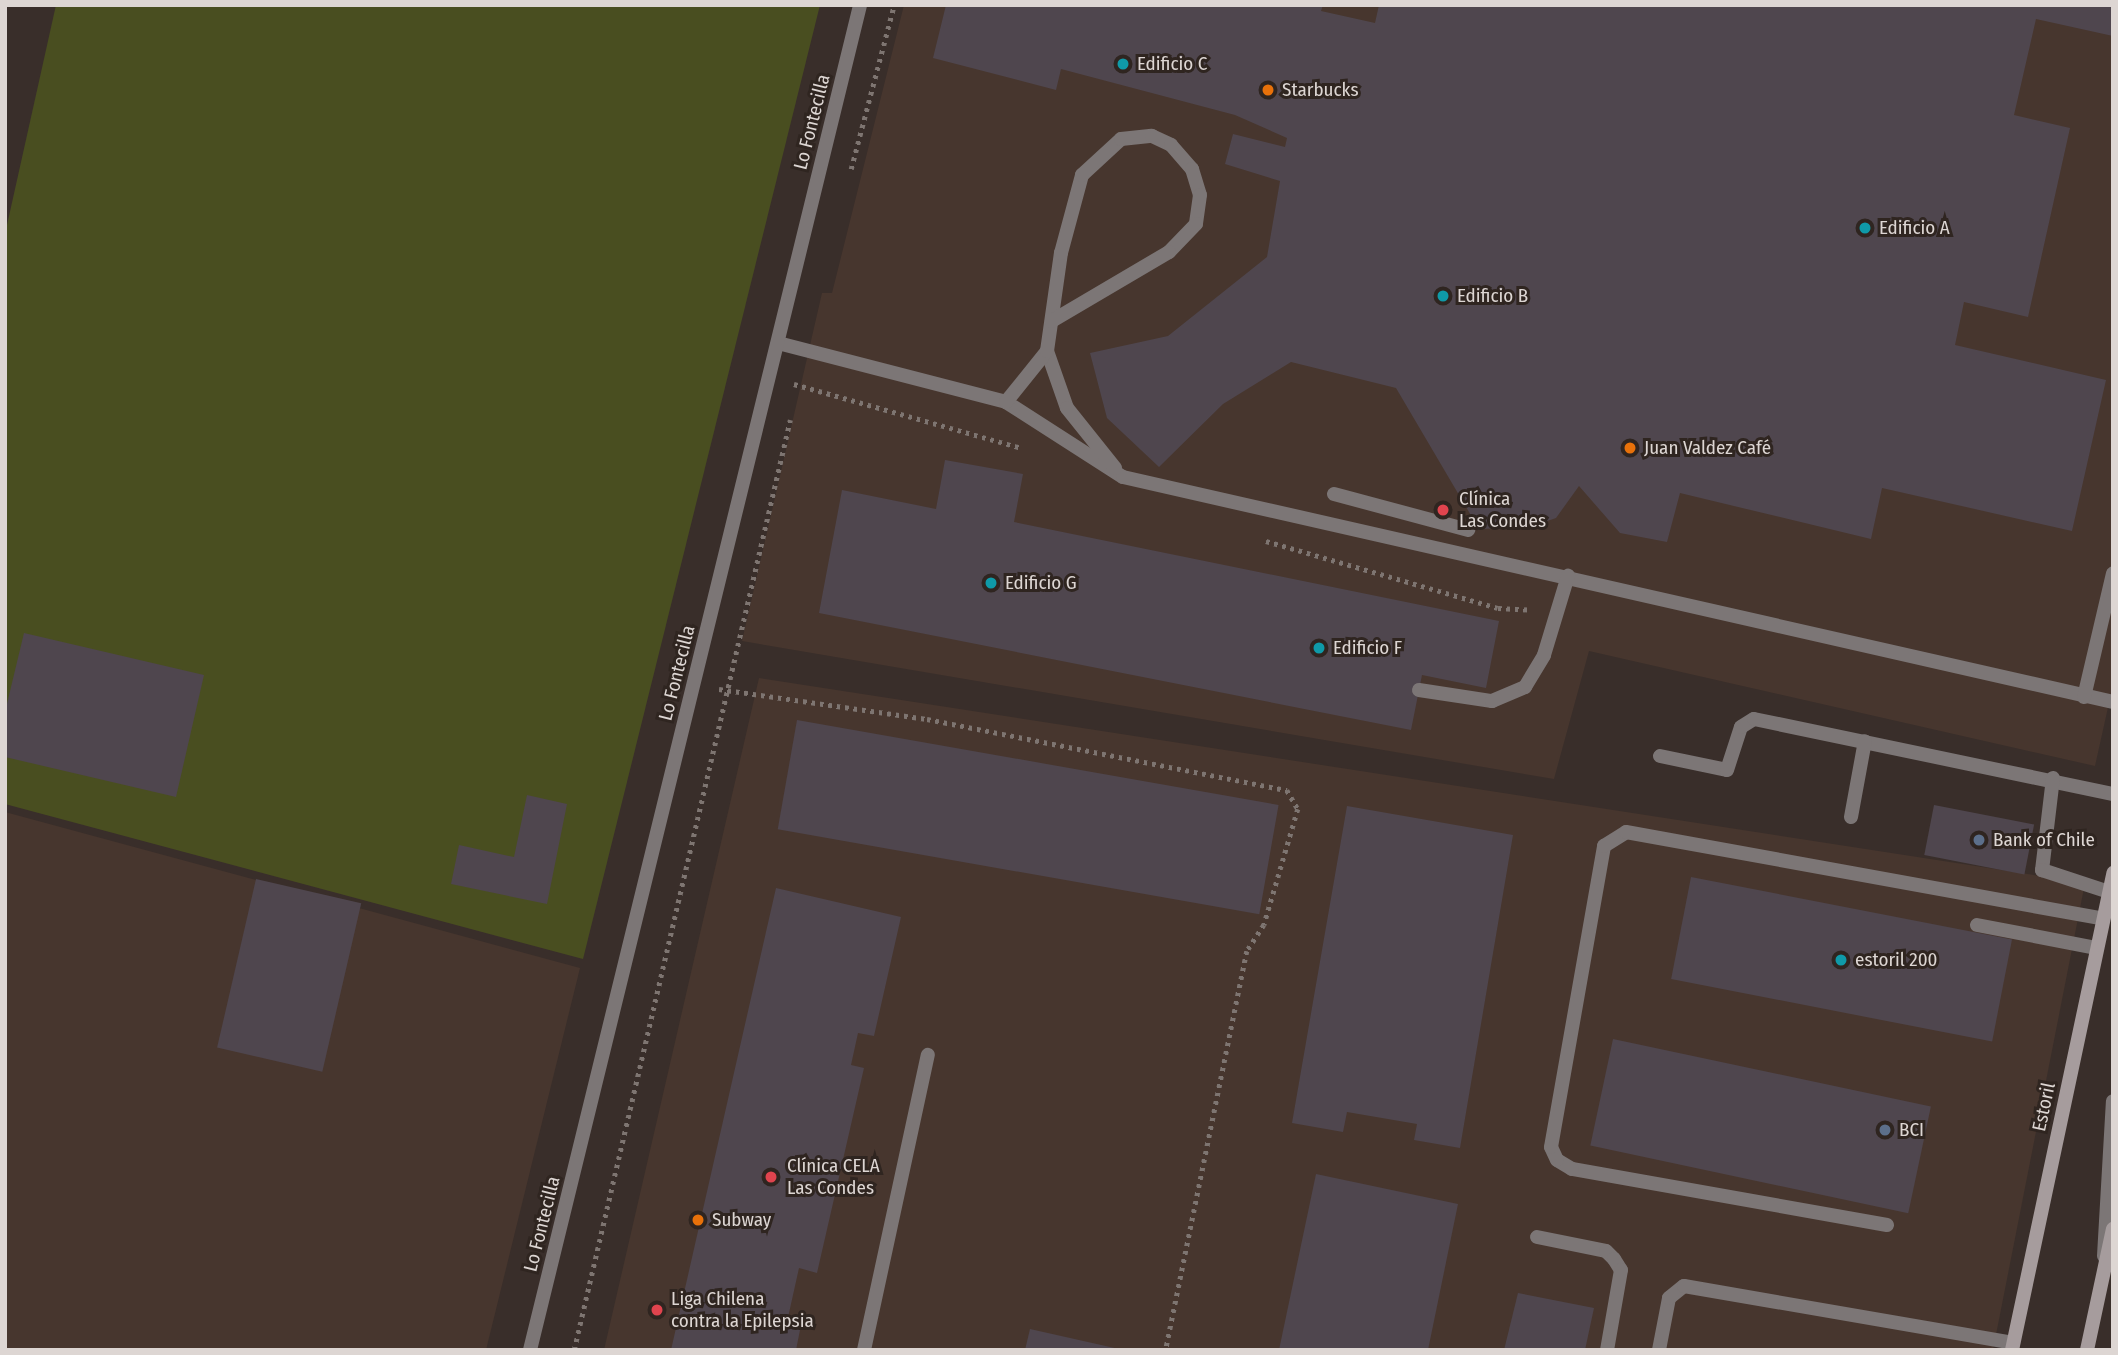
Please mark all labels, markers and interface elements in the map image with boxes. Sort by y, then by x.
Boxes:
place label: Edificio C [1137,53,1207,75]
marker: Edificio C [1115,56,1131,72]
street label: Lo Fontecilla [789,72,835,172]
place label: Starbucks [1282,79,1358,101]
marker: Starbucks [1260,82,1276,98]
place label: Edificio A [1879,217,1950,239]
marker: Edificio A [1857,220,1873,236]
place label: Edificio B [1457,285,1528,307]
marker: Edificio B [1435,288,1451,304]
place label: Juan Valdez Café [1644,437,1771,459]
marker: Juan Valdez Café [1622,440,1638,456]
place label: Clínica Las Condes [1459,488,1546,532]
marker: Clínica Las Condes [1433,500,1453,520]
place label: Edificio G [1005,572,1077,594]
marker: Edificio G [983,575,999,591]
street label: Lo Fontecilla [654,623,700,723]
place label: Edificio F [1333,637,1402,659]
marker: Edificio F [1311,640,1327,656]
place label: Bank of Chile [1993,829,2095,851]
marker: Bank of Chile [1971,832,1987,848]
place label: estoril 200 [1855,949,1937,971]
marker: estoril 200 [1833,952,1849,968]
street label: Estoril [2028,1081,2060,1133]
place label: BCI [1899,1119,1924,1141]
marker: BCI [1877,1122,1893,1138]
place label: Clínica CELA Las Condes [787,1155,880,1199]
marker: Clínica CELA Las Condes [761,1167,781,1187]
street label: Lo Fontecilla [519,1174,565,1274]
place label: Subway [712,1209,771,1231]
marker: Subway [690,1212,706,1228]
place label: Liga Chilena contra la Epilepsia [671,1288,814,1332]
marker: Liga Chilena contra la Epilepsia [649,1302,665,1318]

